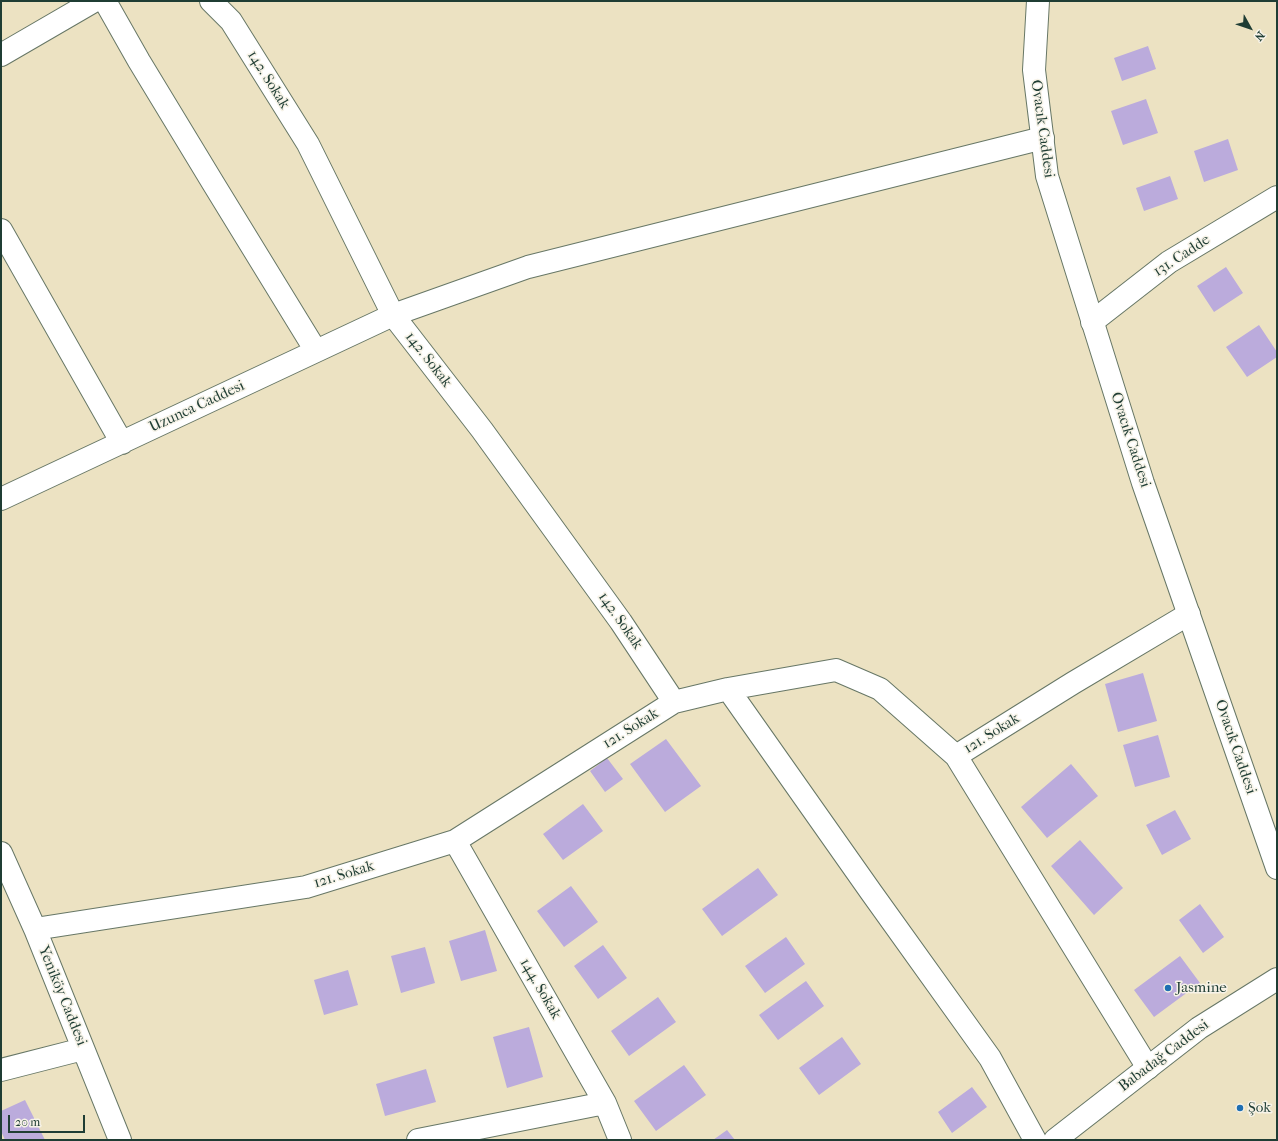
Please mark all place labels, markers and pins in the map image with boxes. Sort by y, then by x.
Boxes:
place label: Jasmine [1176,979,1227,997]
marker: Jasmine [1163,983,1173,993]
place label: Şok [1248,1099,1271,1117]
marker: Şok [1235,1103,1245,1113]

